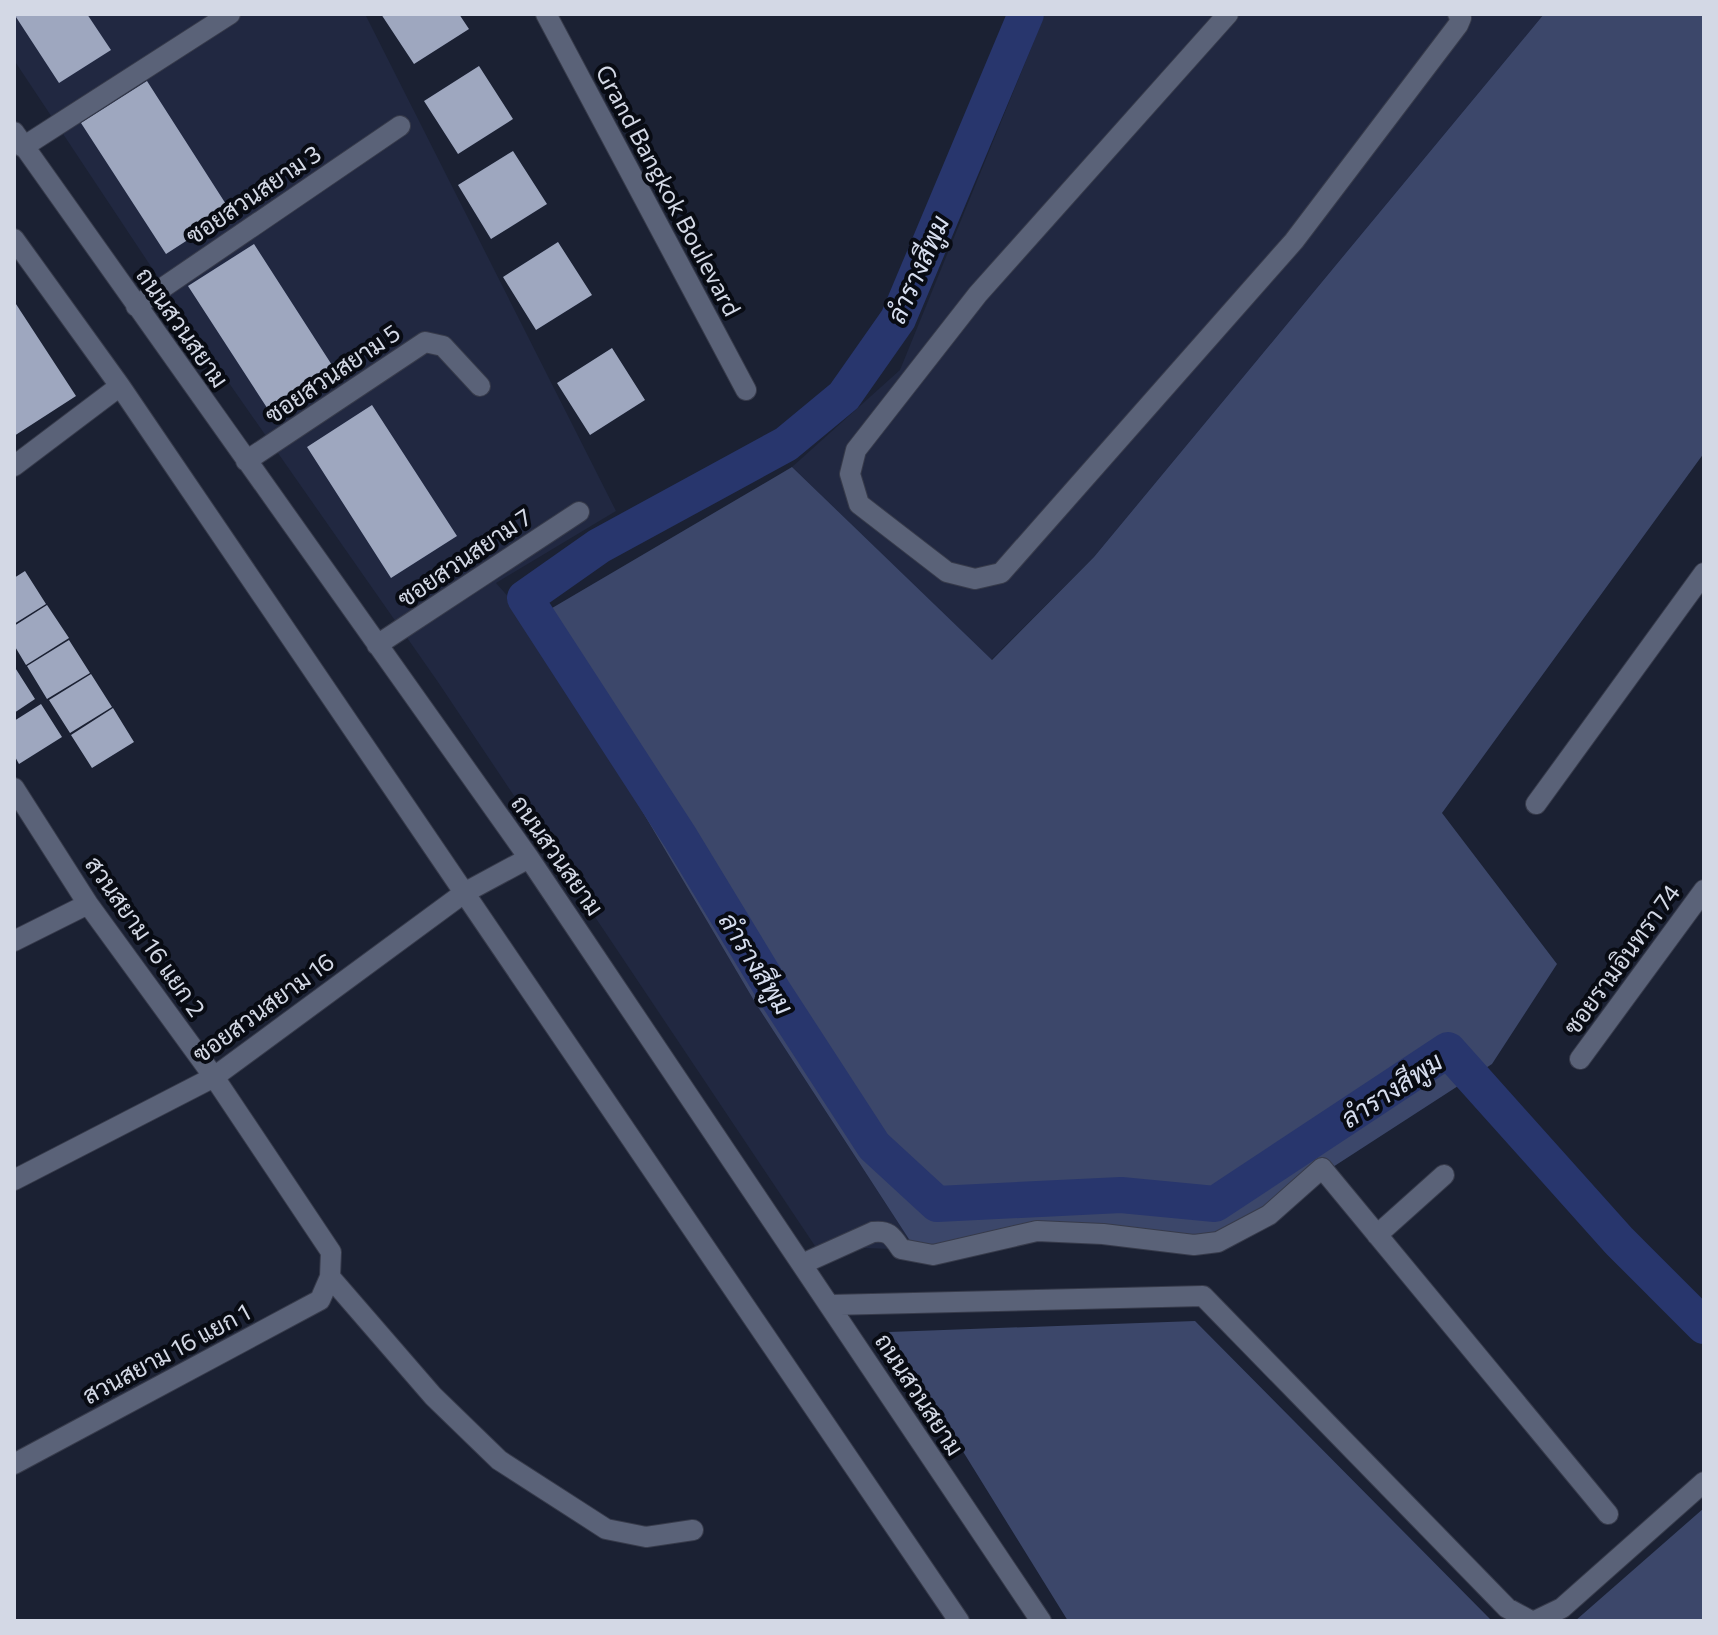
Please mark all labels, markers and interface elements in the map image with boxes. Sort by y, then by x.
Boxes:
street label: Grand Bangkok Boulevard [590,59,748,321]
street label: ซอยสวนสยาม 3 [180,138,326,250]
water label: ลำรางสีพูม [880,210,958,329]
street label: ถนนสวนสยาม [131,261,235,393]
street label: ซอยสวนสยาม 5 [259,317,405,429]
street label: ซอยสวนสยาม 7 [391,502,537,612]
street label: ถนนสวนสยาม [506,789,610,921]
street label: สวนสยาม 16 แยก 2 [80,850,212,1022]
street label: ซอยรามอินทรา 74 [1557,878,1685,1040]
water label: ลำรางสีพูม [710,906,800,1022]
street label: ซอยสวนสยาม 16 [187,946,339,1068]
water label: ลำรางสีพูม [1335,1045,1450,1137]
street label: สวนสยาม 16 แยก 1 [77,1297,255,1409]
street label: ถนนสวนสยาม [870,1327,970,1461]

